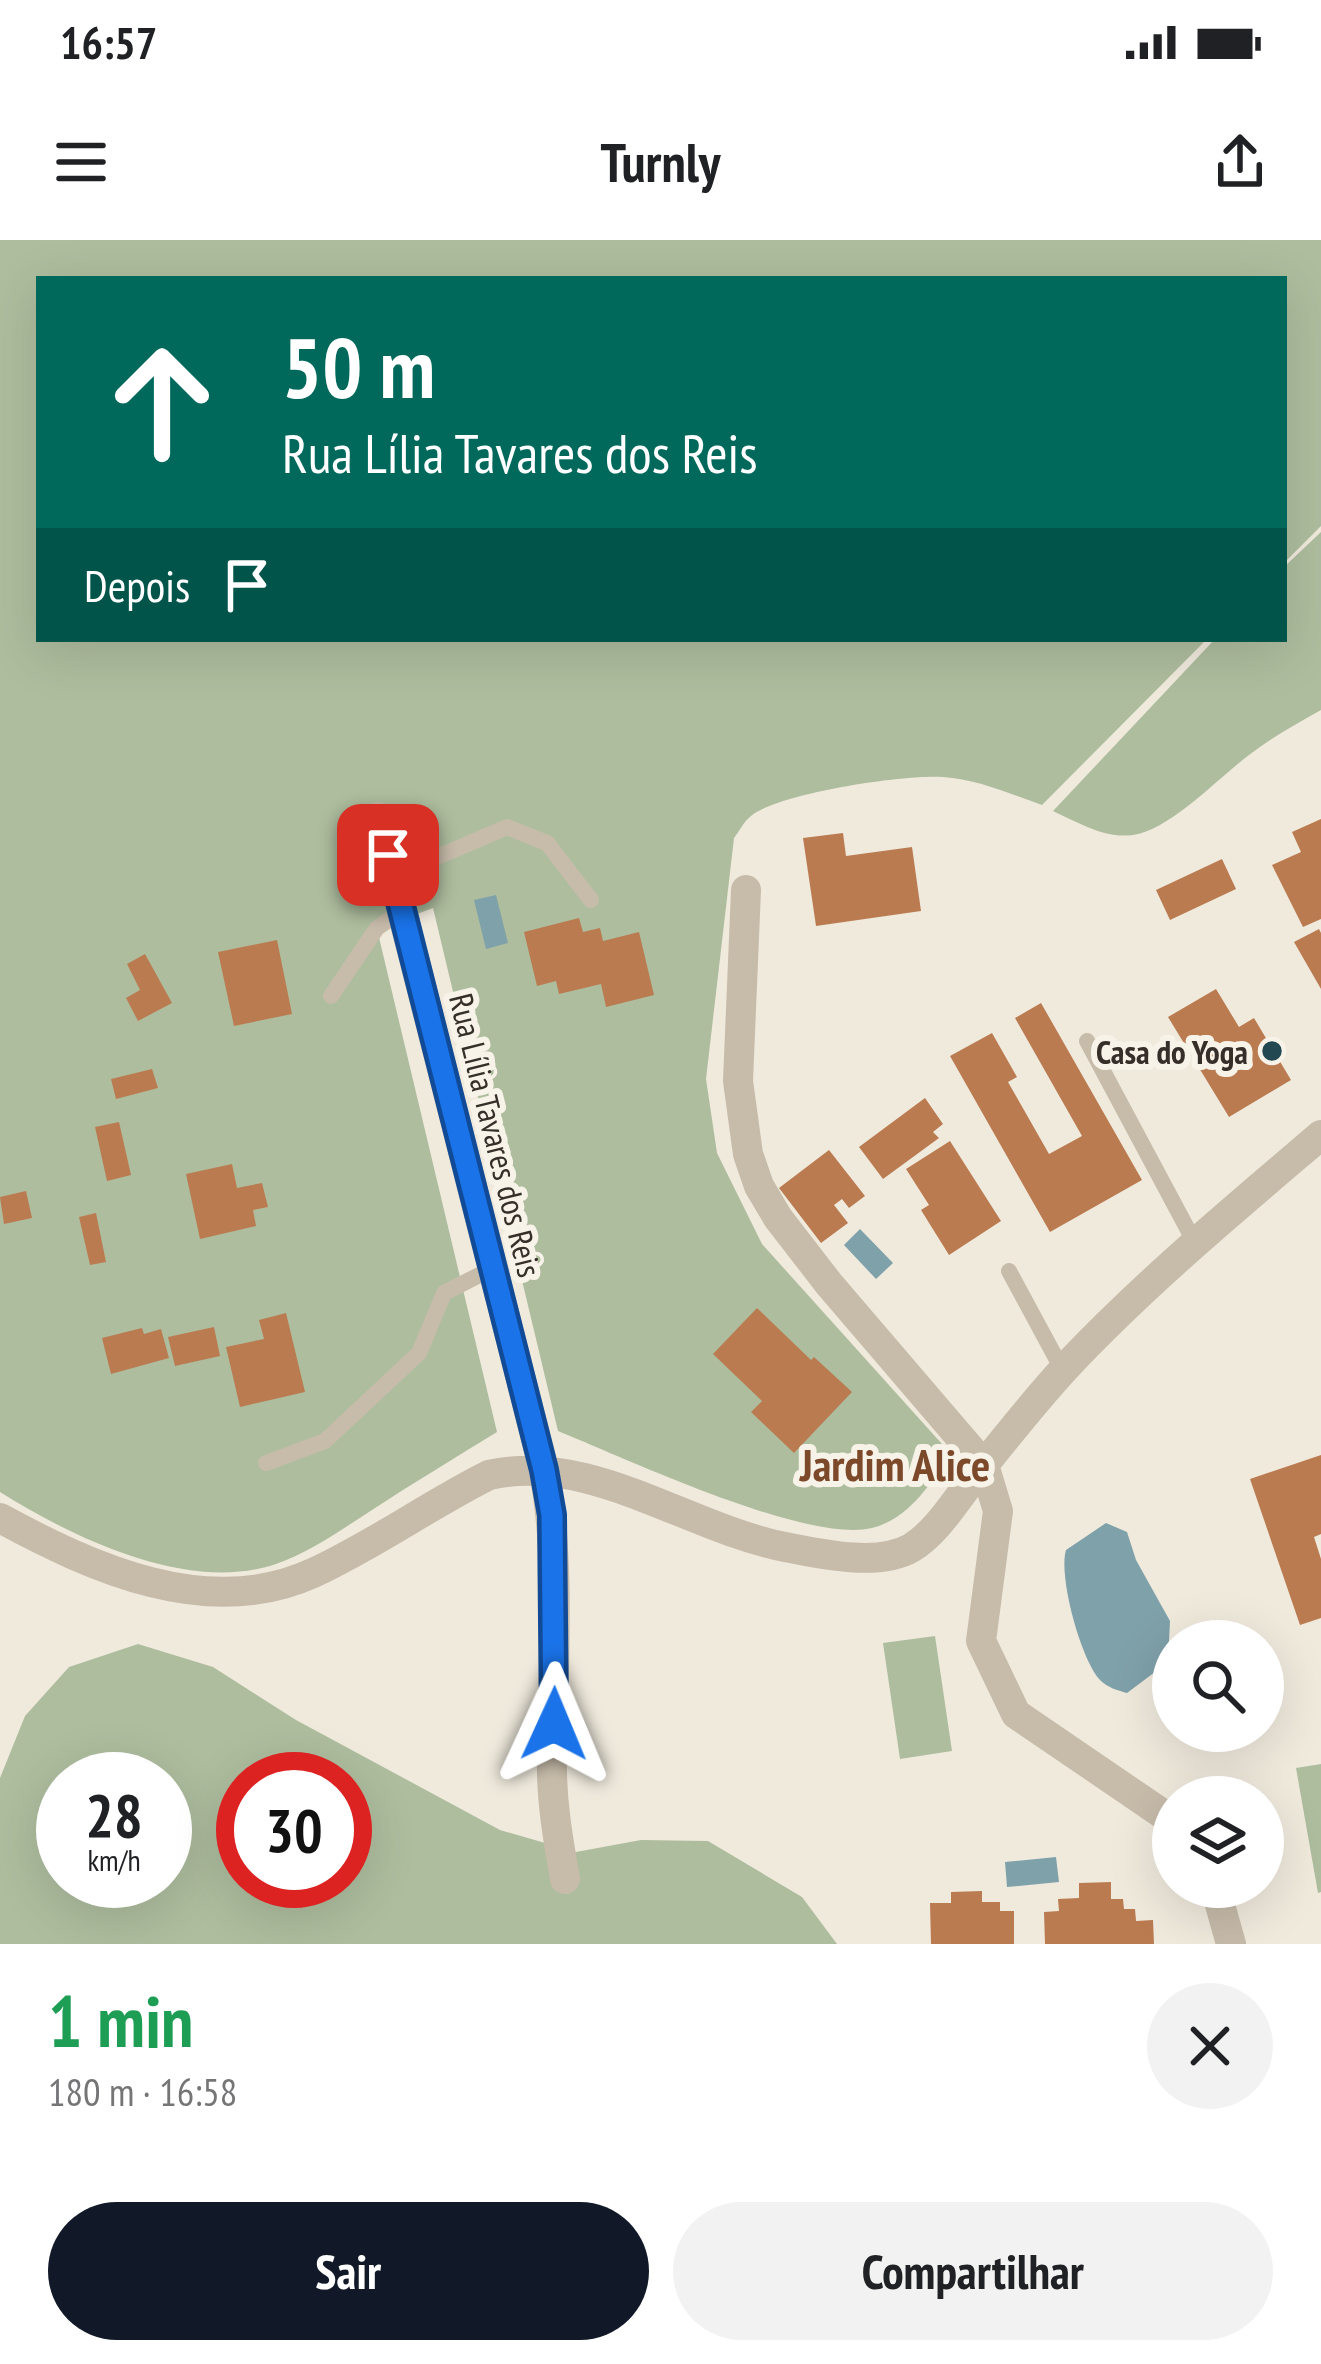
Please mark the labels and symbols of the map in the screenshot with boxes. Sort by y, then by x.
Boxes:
pin [337,804,439,906]
street label: Rua Lília Tavares dos Reis [440,989,552,1281]
place label: Casa do Yoga [1096,1030,1248,1073]
marker: Casa do Yoga [1259,1038,1285,1064]
district label: Jardim Alice [799,1435,990,1493]
position arrow [491,1661,617,1787]
speed limit sign: 30 [216,1752,372,1908]

